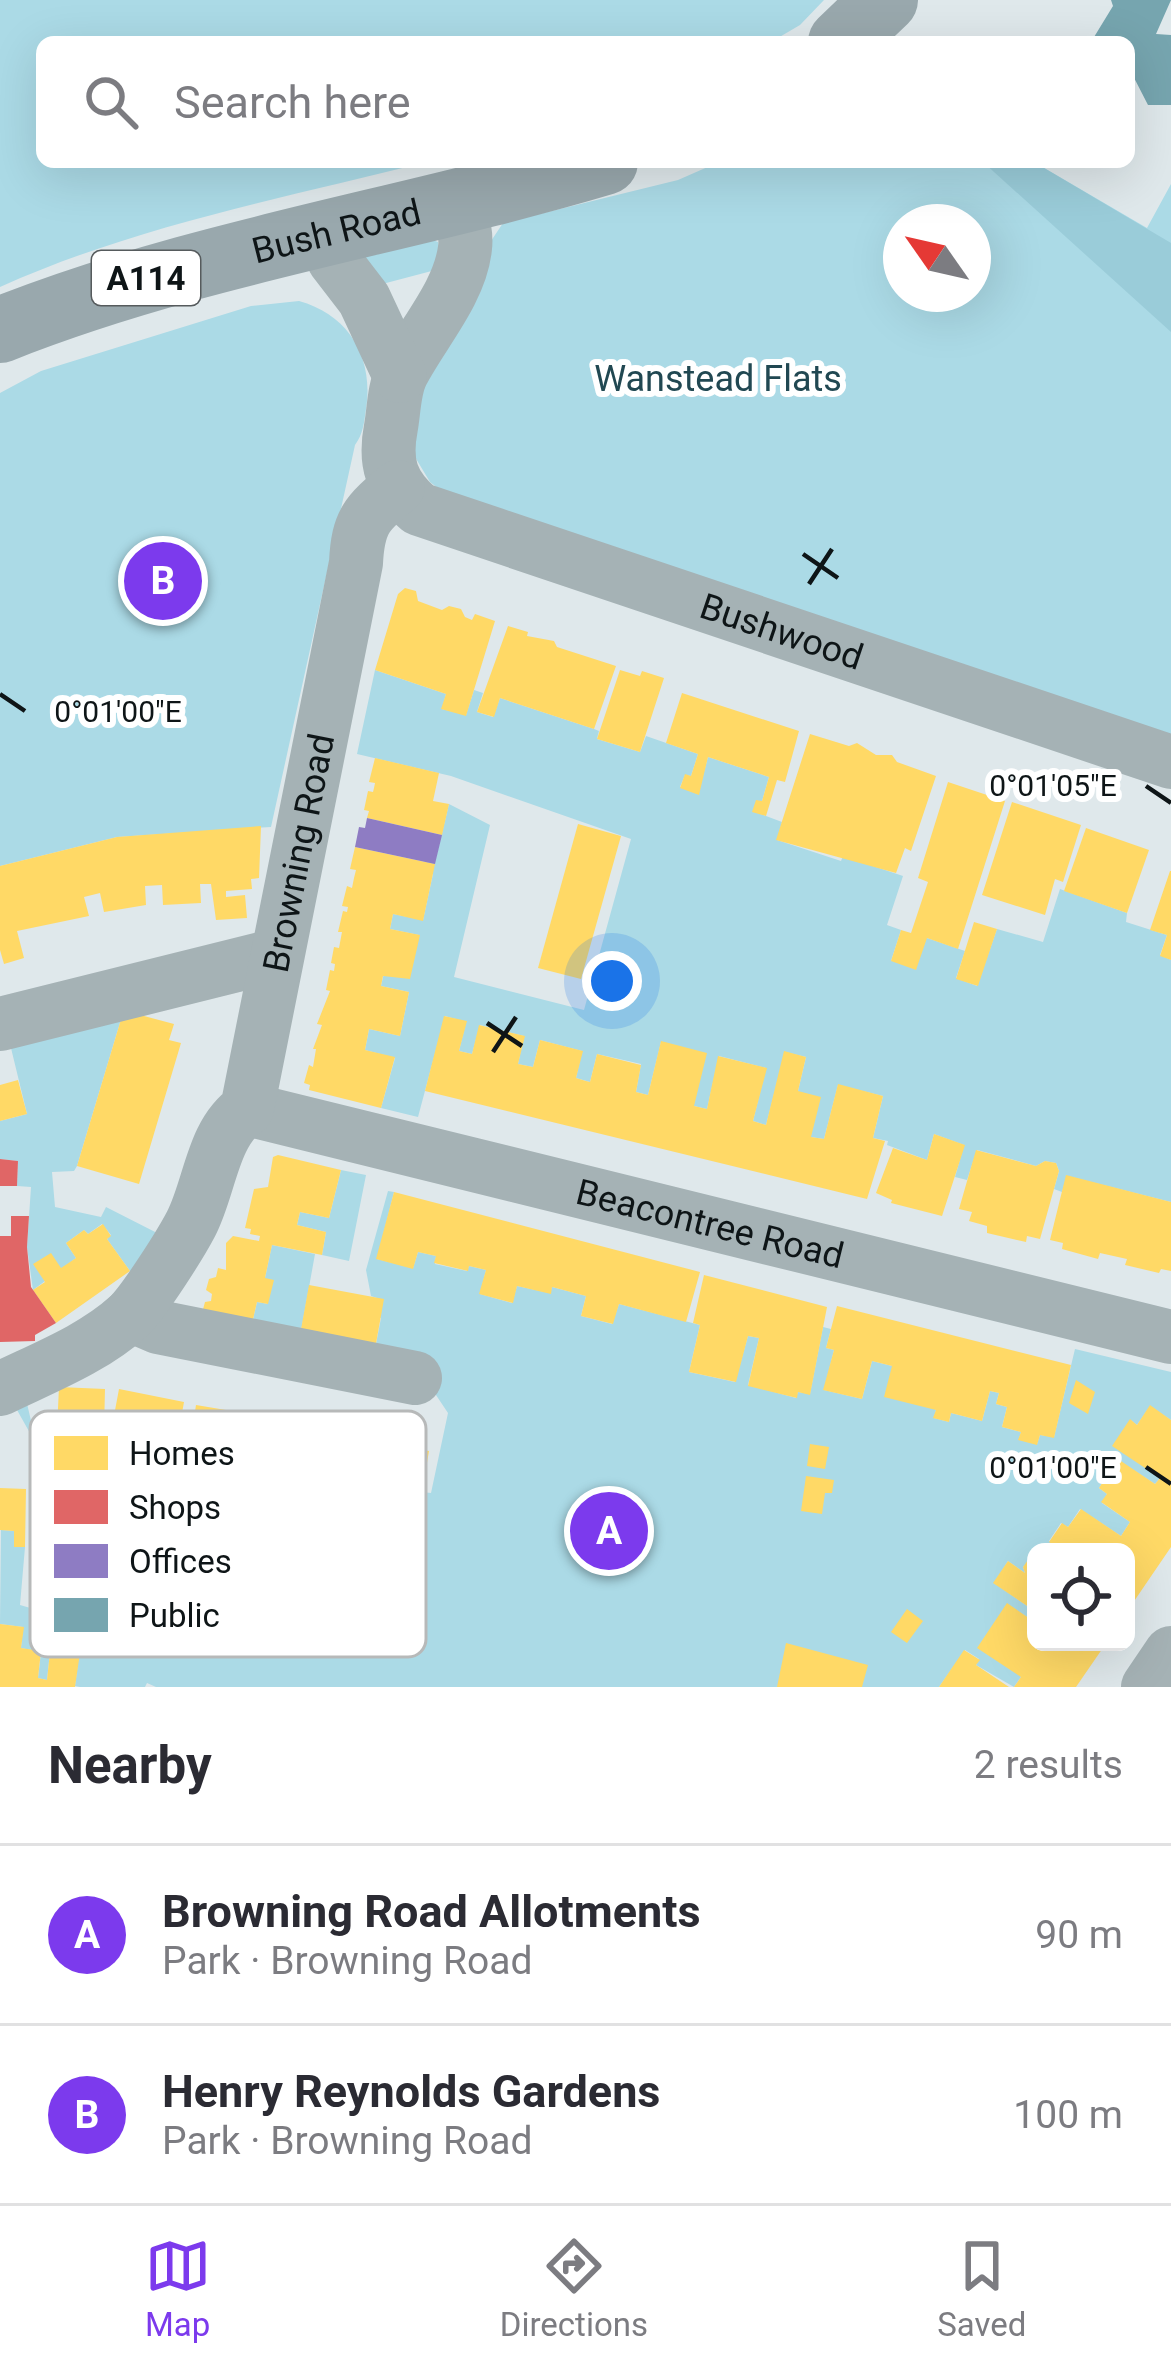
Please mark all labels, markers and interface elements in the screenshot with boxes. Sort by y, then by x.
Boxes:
search box [36,36,1135,168]
icon: search [78,69,144,135]
text: Search here [174,76,411,129]
street label: Bush Road [248,191,425,272]
north arrow [883,204,991,312]
road number: A114 [92,251,200,305]
park label: Wanstead Flats [594,358,842,400]
pin: B [124,536,202,626]
street label: Bushwood [695,585,868,679]
text: 0°01'00"E [54,694,182,729]
street label: Browning Road [255,730,343,976]
text: 0°01'05"E [989,768,1117,803]
your location [582,951,642,1011]
street label: Beacontree Road [572,1171,848,1277]
legend [30,1411,426,1657]
text: Homes [129,1434,235,1473]
text: 0°01'00"E [989,1450,1117,1485]
pin: A [570,1486,648,1576]
text: Shops [129,1488,221,1527]
text: Offices [129,1542,232,1581]
map controls [1027,1543,1135,1651]
button: locate [1027,1543,1135,1651]
text: Public [129,1596,220,1635]
text: Nearby [48,1736,212,1795]
text: 2 results [974,1742,1123,1788]
text: Browning Road Allotments [162,1885,701,1938]
text: A [74,1912,100,1958]
text: 90 m [1035,1912,1123,1958]
text: Park · Browning Road [162,1938,532,1984]
text: Henry Reynolds Gardens [162,2065,660,2118]
text: B [75,2092,99,2138]
text: 100 m [1013,2092,1123,2138]
text: Park · Browning Road [162,2118,532,2164]
tab: Map [145,2233,211,2344]
tab: Directions [500,2233,648,2344]
tab: Saved [937,2233,1026,2344]

